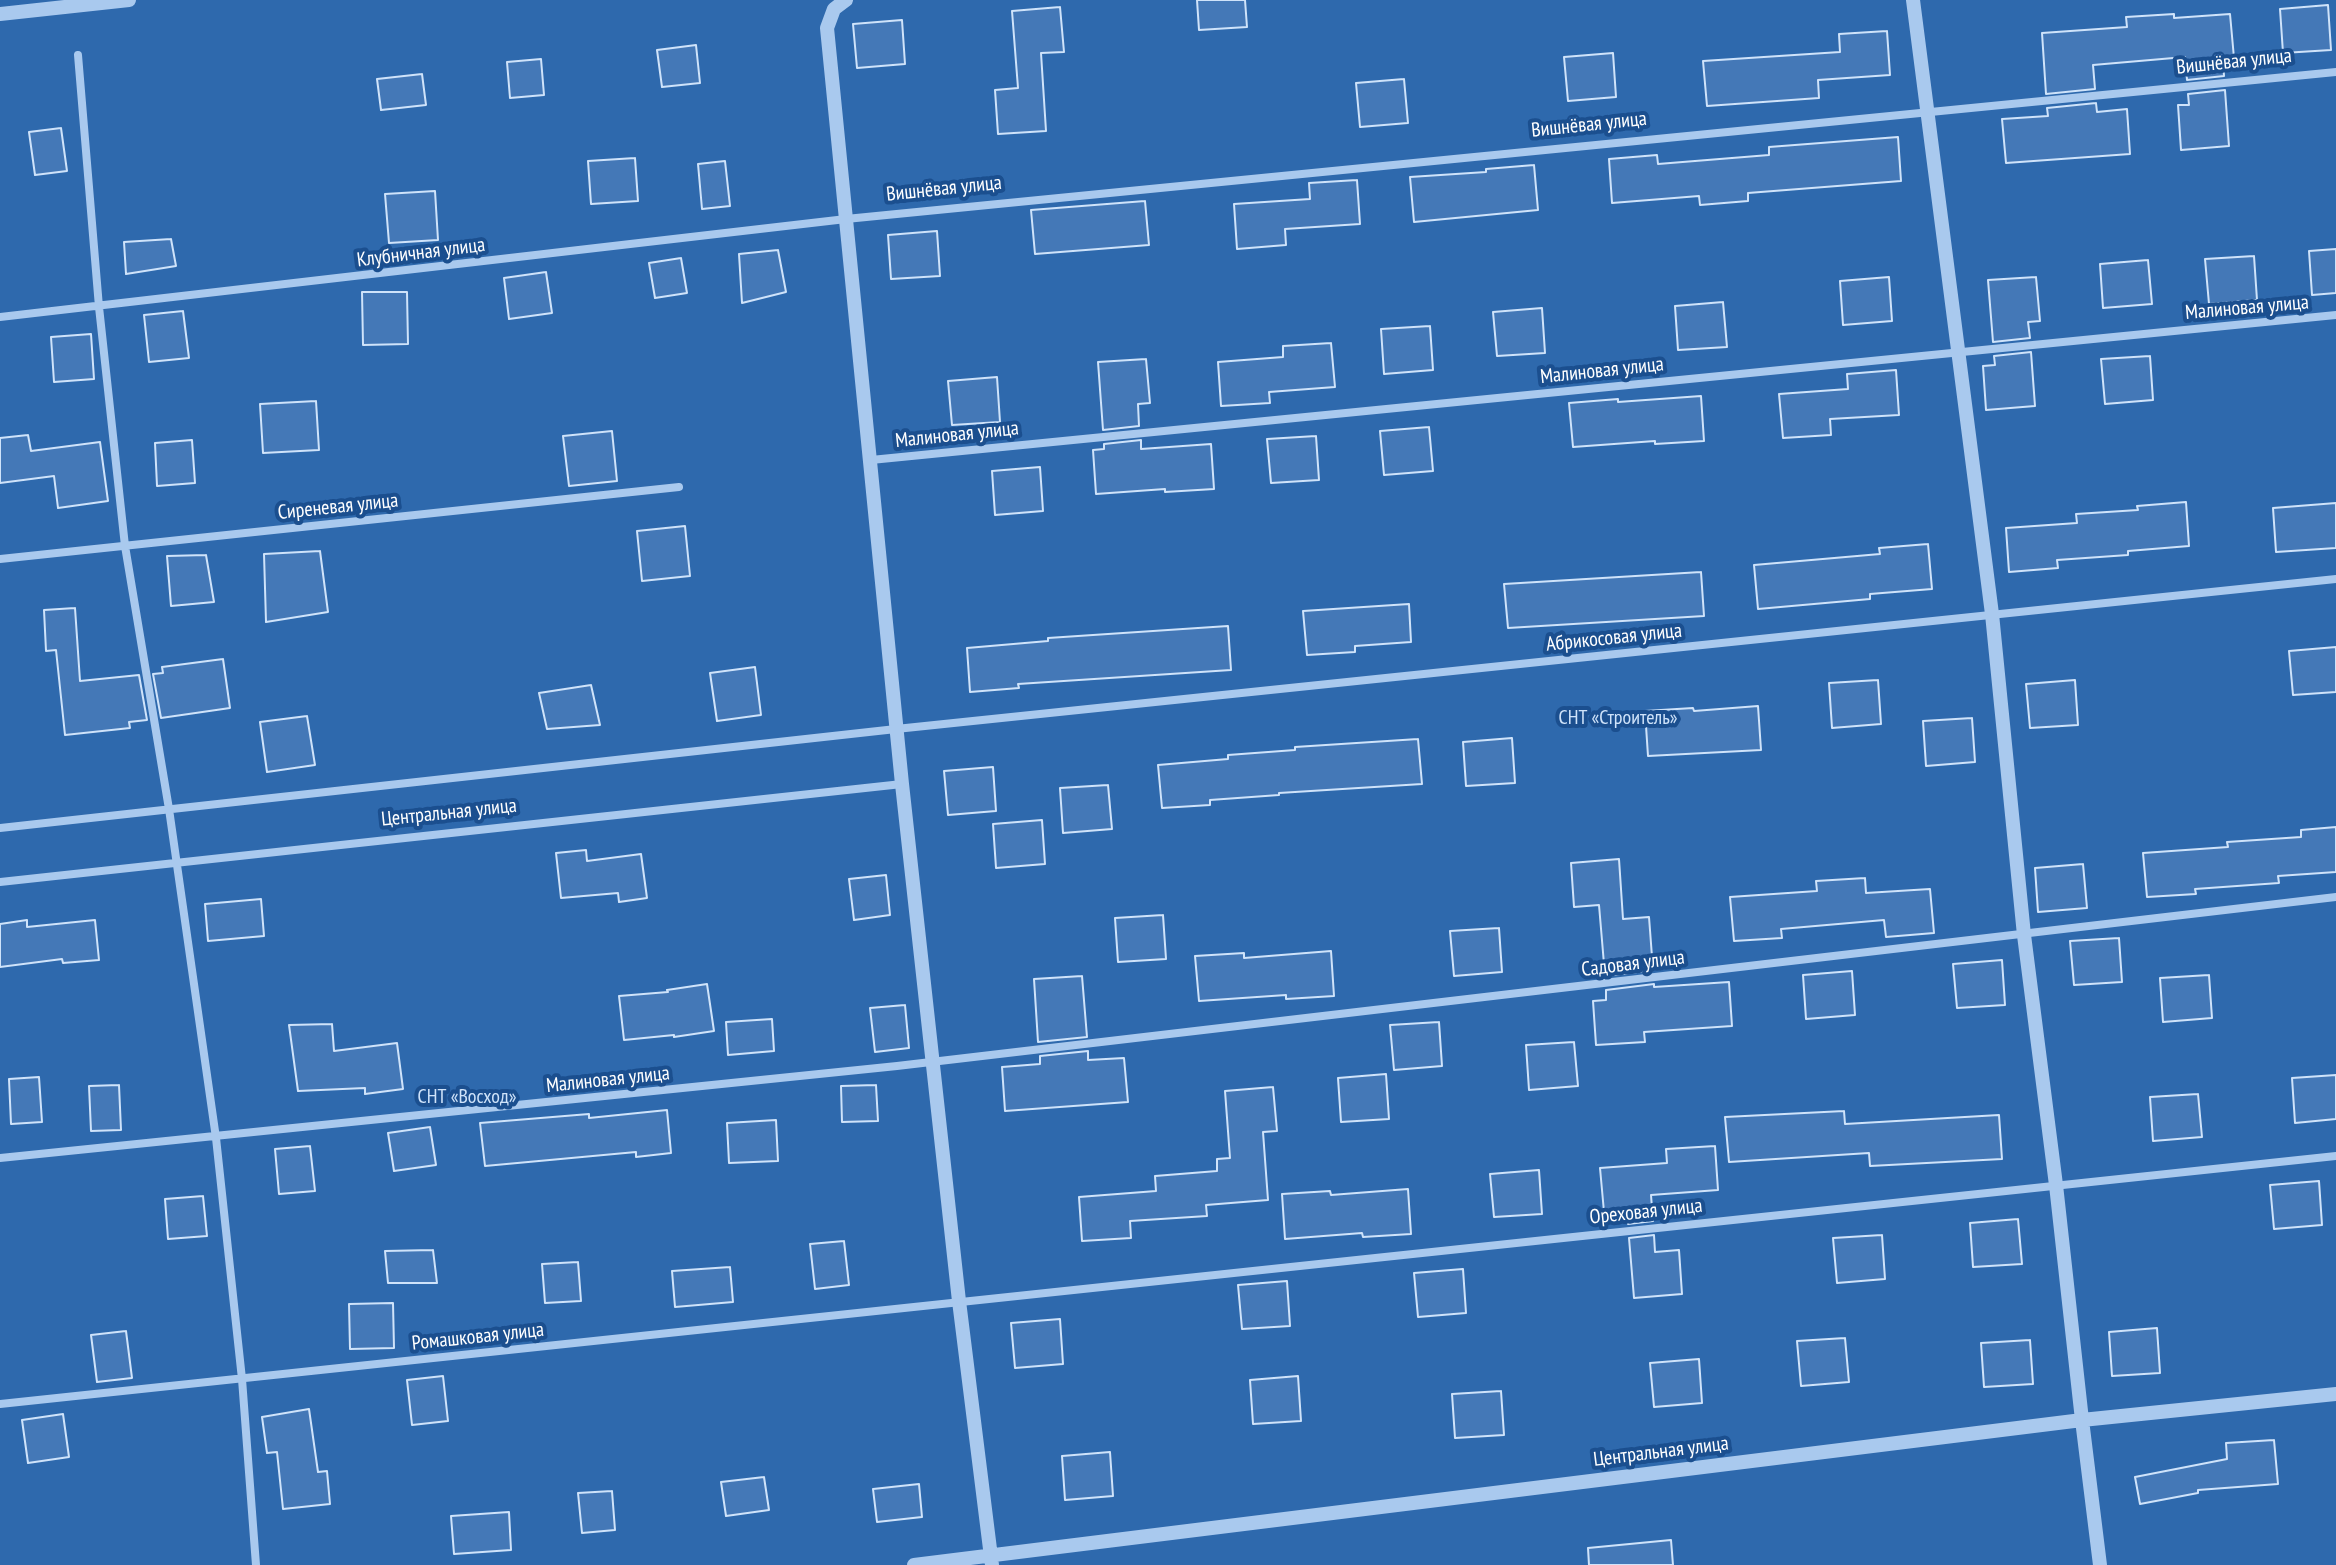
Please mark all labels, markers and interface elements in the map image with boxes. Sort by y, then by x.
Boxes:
street label: Вишнёвая улица [2175,44,2293,80]
street label: Вишнёвая улица [1530,107,1648,143]
street label: Вишнёвая улица [885,171,1003,207]
street label: Клубничная улица [355,233,487,273]
street label: Малиновая улица [2184,291,2310,325]
street label: Малиновая улица [1539,353,1665,389]
street label: Малиновая улица [894,417,1020,453]
street label: Сиреневая улица [277,489,399,525]
street label: Абрикосовая улица [1545,619,1683,657]
park label: СНТ «Строитель» [1559,706,1677,730]
street label: Центральная улица [380,794,518,832]
street label: Садовая улица [1580,946,1686,982]
street label: Малиновая улица [545,1062,671,1098]
park label: СНТ «Восход» [418,1085,516,1109]
street label: Ореховая улица [1588,1194,1704,1230]
street label: Ромашковая улица [411,1318,545,1356]
street label: Центральная улица [1592,1432,1730,1472]

